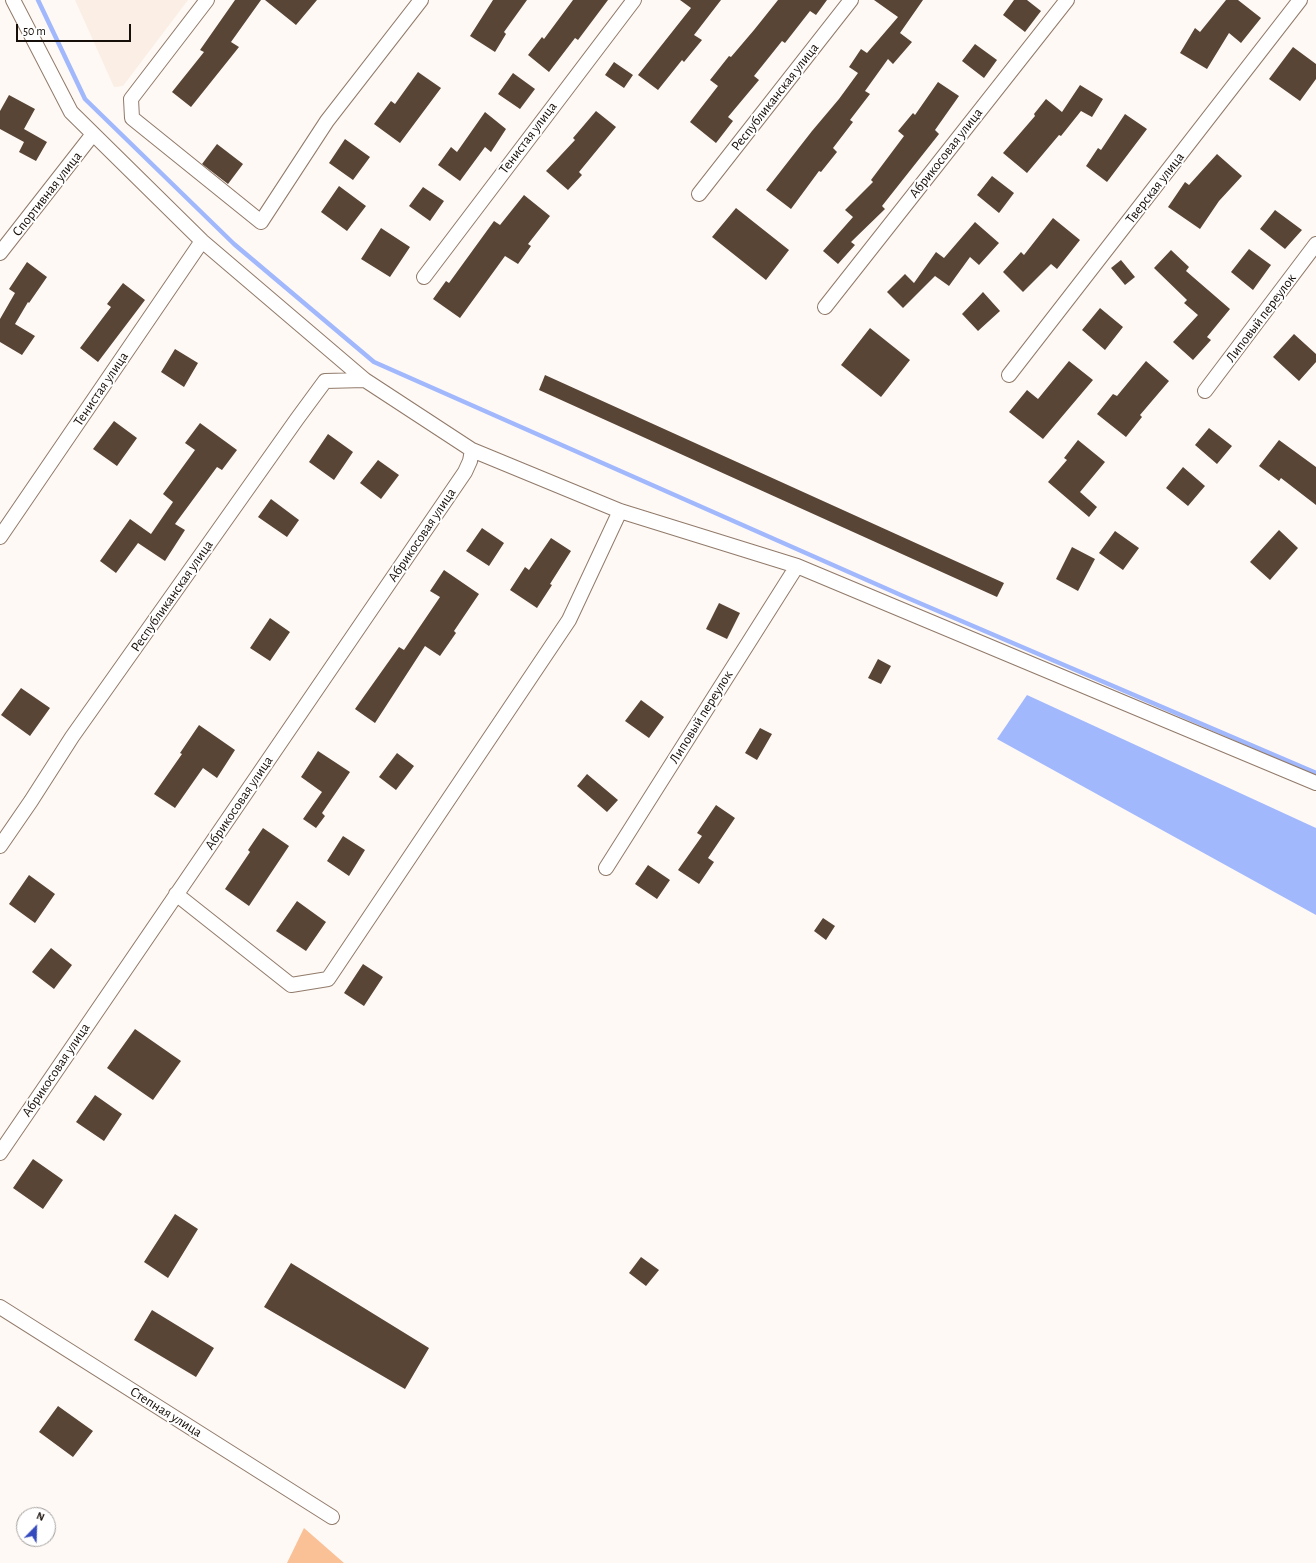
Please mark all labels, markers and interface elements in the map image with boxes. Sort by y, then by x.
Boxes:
scale bar [18,16,133,42]
text: 50 m [23,25,46,37]
street label: Республиканская улица [728,40,822,154]
street label: Тенистая улица [495,99,561,177]
street label: Абрикосовая улица [906,105,986,201]
street label: Спортивная улица [9,148,85,240]
street label: Тверская улица [1122,149,1188,227]
street label: Липовый переулок [1222,270,1300,366]
street label: Тенистая улица [70,349,132,429]
street label: Абрикосовая улица [384,485,460,585]
street label: Республиканская улица [127,537,217,655]
street label: Липовый переулок [666,667,736,767]
street label: Абрикосовая улица [201,753,277,853]
street label: Абрикосовая улица [18,1020,94,1120]
street label: Степная улица [127,1383,205,1441]
north arrow [16,1507,56,1547]
text: N [35,1510,46,1523]

